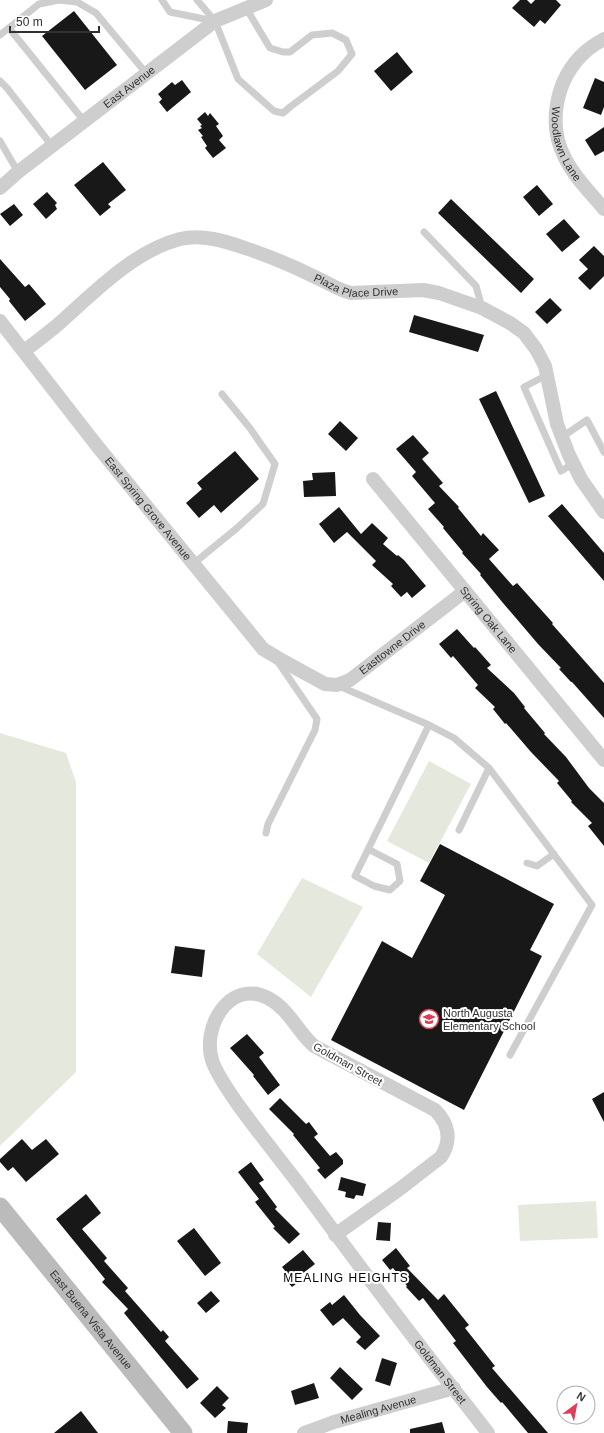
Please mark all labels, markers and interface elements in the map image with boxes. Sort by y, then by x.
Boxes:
scale bar [10,8,99,34]
text: 50 m [16,15,43,29]
street label: East Avenue [101,63,157,110]
street label: Woodlawn Lane [550,106,584,183]
street label: Plaza Place Drive [312,271,398,299]
street label: East Spring Grove Avenue [103,455,194,562]
street label: Spring Oak Lane [458,584,519,655]
street label: Easttowne Drive [357,618,428,677]
place label: North Augusta Elementary School [443,1007,535,1032]
school or university icon: North Augusta Elementary School [418,1008,440,1030]
street label: Goldman Street [311,1040,385,1088]
street label: East Buena Vista Avenue [48,1268,135,1372]
district label: MEALING HEIGHTS [283,1271,409,1285]
street label: Goldman Street [412,1338,469,1406]
north arrow [556,1385,596,1425]
text: N [575,1389,588,1404]
street label: Mealing Avenue [339,1393,418,1426]

